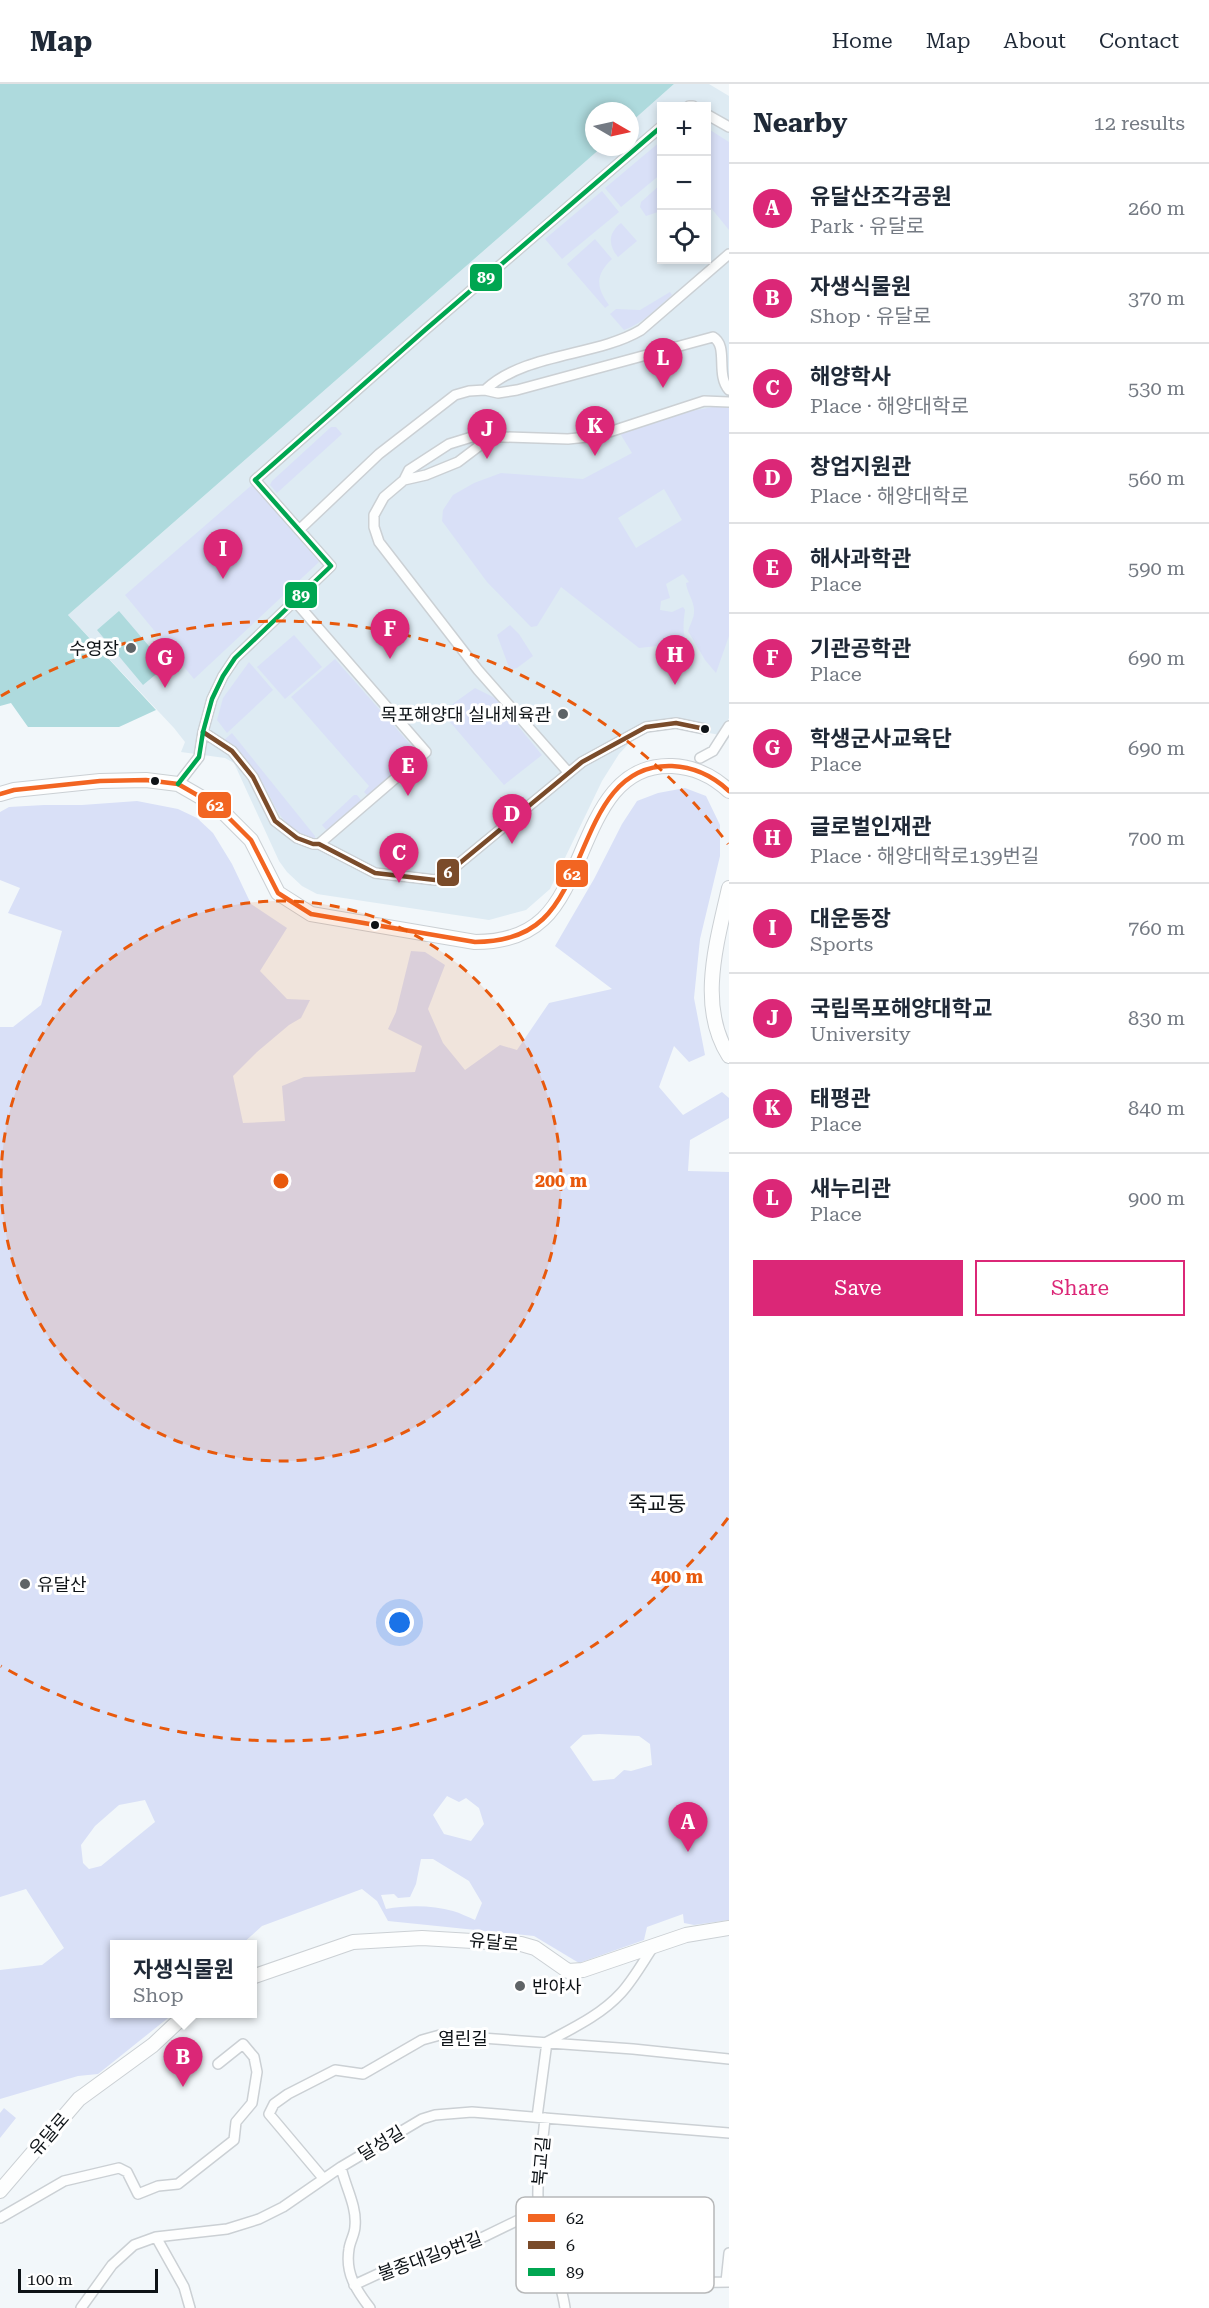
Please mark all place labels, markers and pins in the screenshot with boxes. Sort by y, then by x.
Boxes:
pin: L [644,338,682,388]
pin: K [576,406,614,456]
pin: J [468,410,506,459]
pin: I [204,530,242,579]
pin: F [370,610,410,659]
pin: H [656,636,694,685]
place label: 수영장 [69,638,119,659]
pin: G [146,638,184,688]
marker: 수영장 [124,641,138,655]
place label: 목포해양대 실내체육관 [381,704,551,725]
marker: 목포해양대 실내체육관 [556,707,570,721]
unlabelled marker [699,723,711,735]
pin: E [388,746,428,796]
unlabelled marker [149,775,161,787]
pin: D [492,794,532,844]
pin: C [380,834,418,883]
unlabelled marker [369,919,381,931]
centre of rings [271,1171,291,1191]
place label: 유달산 [37,1574,87,1595]
marker: 유달산 [18,1577,32,1591]
pin: A [668,1802,708,1852]
place label: 반야사 [532,1976,582,1997]
marker: 반야사 [513,1979,527,1993]
pin: B [164,2038,202,2087]

